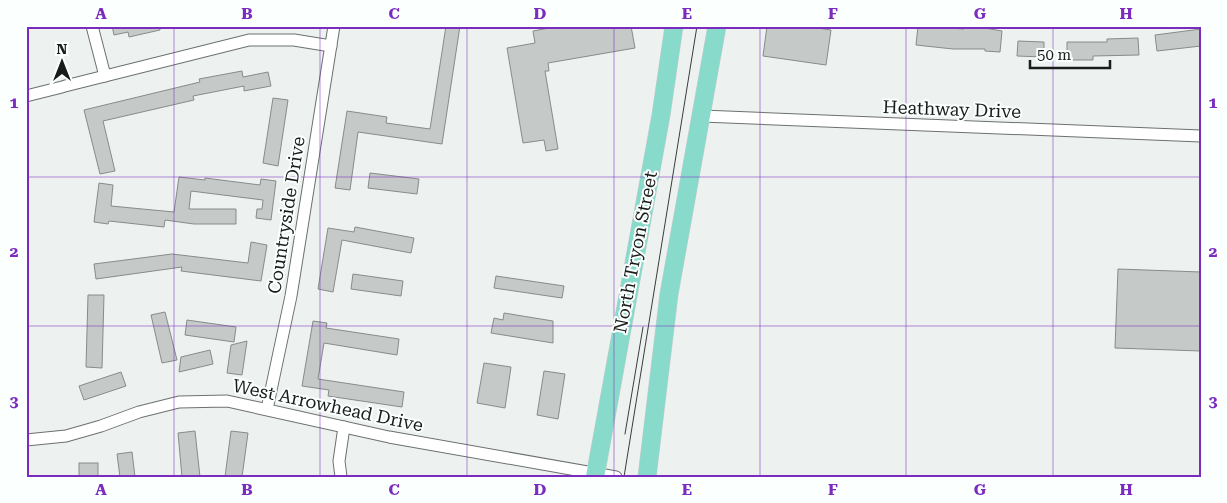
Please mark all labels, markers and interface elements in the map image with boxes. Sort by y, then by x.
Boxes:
text: A [95,4,107,23]
text: B [241,4,253,23]
text: C [388,4,400,23]
text: D [534,4,547,23]
text: E [682,4,692,23]
text: F [828,4,838,23]
text: G [974,4,987,23]
text: H [1119,4,1133,23]
north arrow [38,38,88,88]
scale bar [1030,38,1110,70]
text: N [57,41,68,57]
text: 50 m [1037,46,1072,64]
text: 1 [10,93,19,112]
text: 1 [1209,93,1218,112]
street label: Heathway Drive [882,96,1022,122]
street label: Countryside Drive [263,135,309,295]
street label: North Tryon Street [609,169,661,335]
text: 2 [10,242,19,261]
text: 2 [1209,242,1218,261]
street label: West Arrowhead Drive [231,375,425,435]
text: 3 [10,392,19,411]
text: 3 [1209,392,1218,411]
text: A [95,480,107,499]
text: B [241,480,253,499]
text: C [388,480,400,499]
text: D [534,480,547,499]
text: E [682,480,692,499]
text: F [828,480,838,499]
text: G [974,480,987,499]
text: H [1119,480,1133,499]

